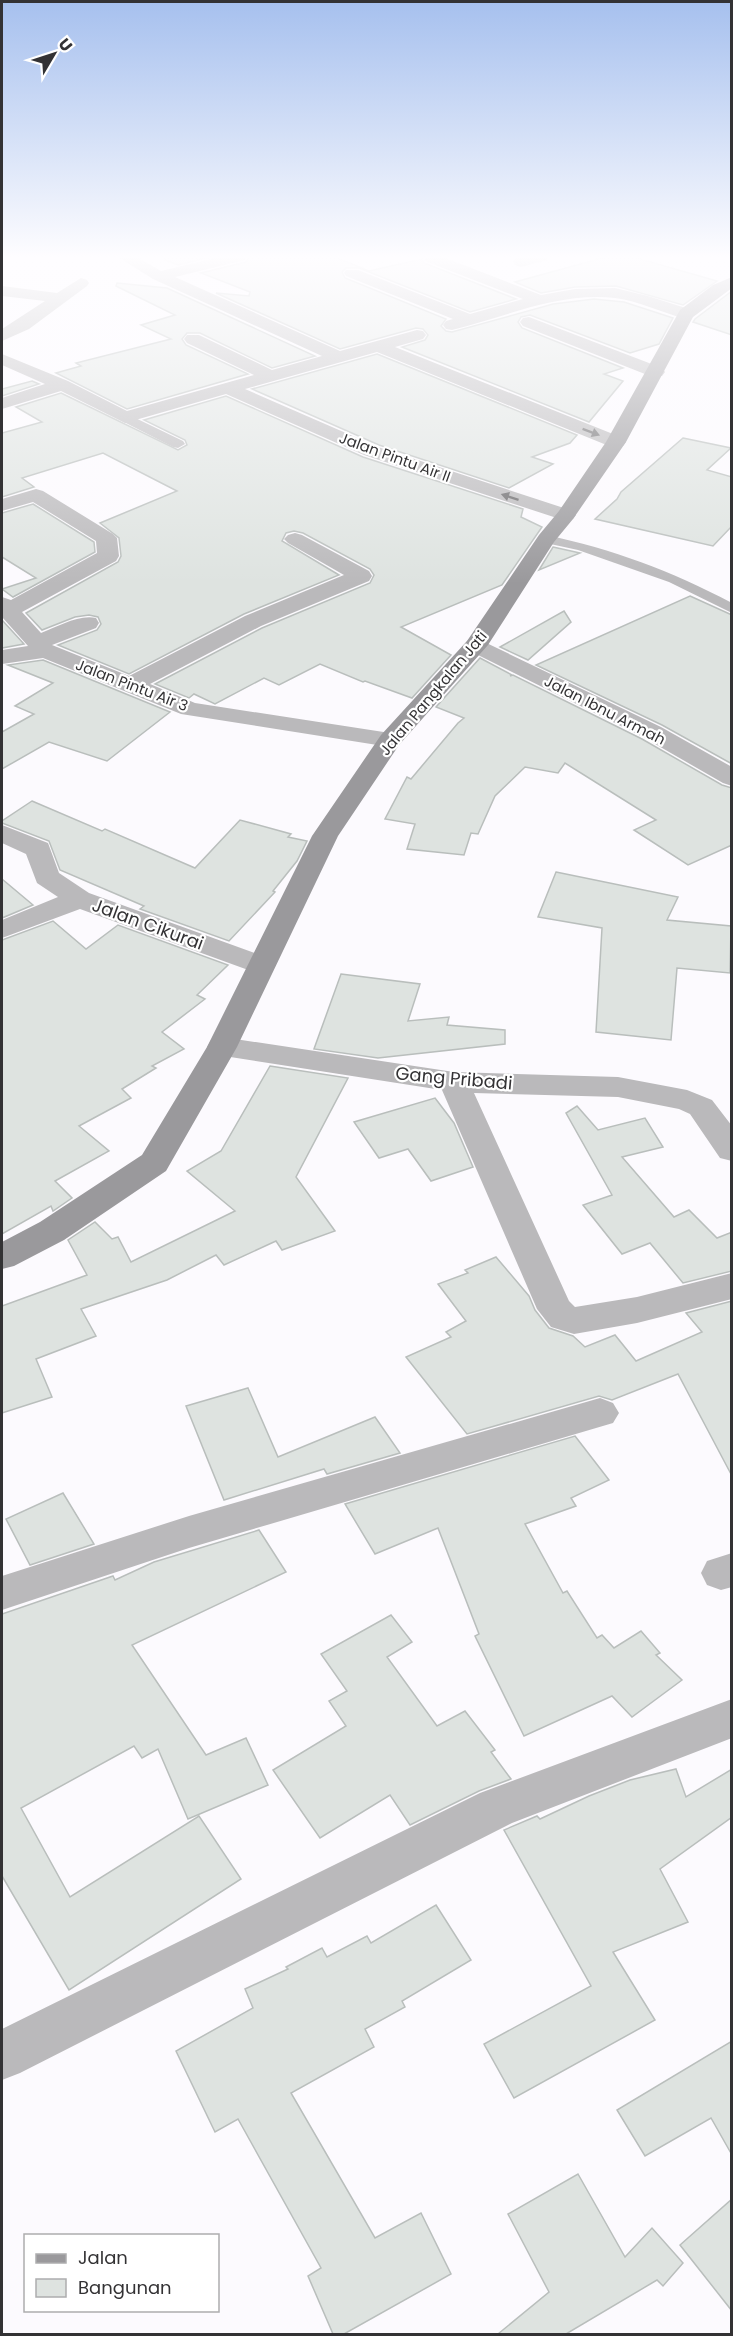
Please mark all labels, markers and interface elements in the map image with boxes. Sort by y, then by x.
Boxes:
north arrow [24,24,84,84]
text: U [53,33,78,56]
street label: Jalan Pintu Air II [336,427,454,487]
one-way arrow [582,428,600,437]
one-way arrow [501,492,519,501]
street label: Jalan Pangkalan Jati [375,626,491,760]
street label: Jalan Pintu Air 3 [73,654,191,716]
street label: Jalan Ibnu Armah [541,670,669,750]
street label: Jalan Cikurai [89,892,207,956]
street label: Gang Pribadi [395,1060,513,1096]
legend [24,2234,219,2312]
text: Jalan [78,2245,128,2270]
text: Bangunan [78,2275,172,2300]

